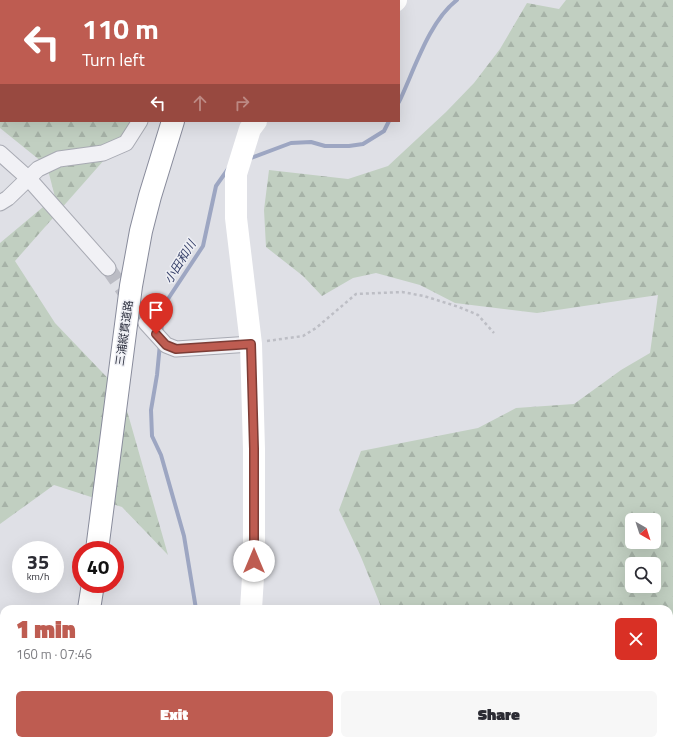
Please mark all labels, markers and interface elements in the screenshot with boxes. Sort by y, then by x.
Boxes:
text: 110 m [82,7,159,50]
icon: left [16,16,68,68]
text: Turn left [82,46,145,73]
icon: left [147,92,169,114]
icon: ahead [189,92,211,114]
icon: right [231,92,253,114]
water label: 小田和川 [159,235,201,287]
pin [139,293,173,334]
street label: 三浦縦貫道路 [111,299,137,367]
icon: arrive [145,299,167,321]
north arrow [625,513,661,549]
map controls [625,513,661,593]
position arrow [233,540,275,582]
speed limit sign: 40 [72,541,124,593]
text: 35 [27,546,49,577]
button: search [625,557,661,593]
text: km/h [27,569,49,584]
text: 1 min [16,611,76,647]
button: close [615,618,657,660]
text: 160 m · 07:46 [16,644,92,664]
button: Exit [16,691,333,737]
button: Share [341,691,657,737]

